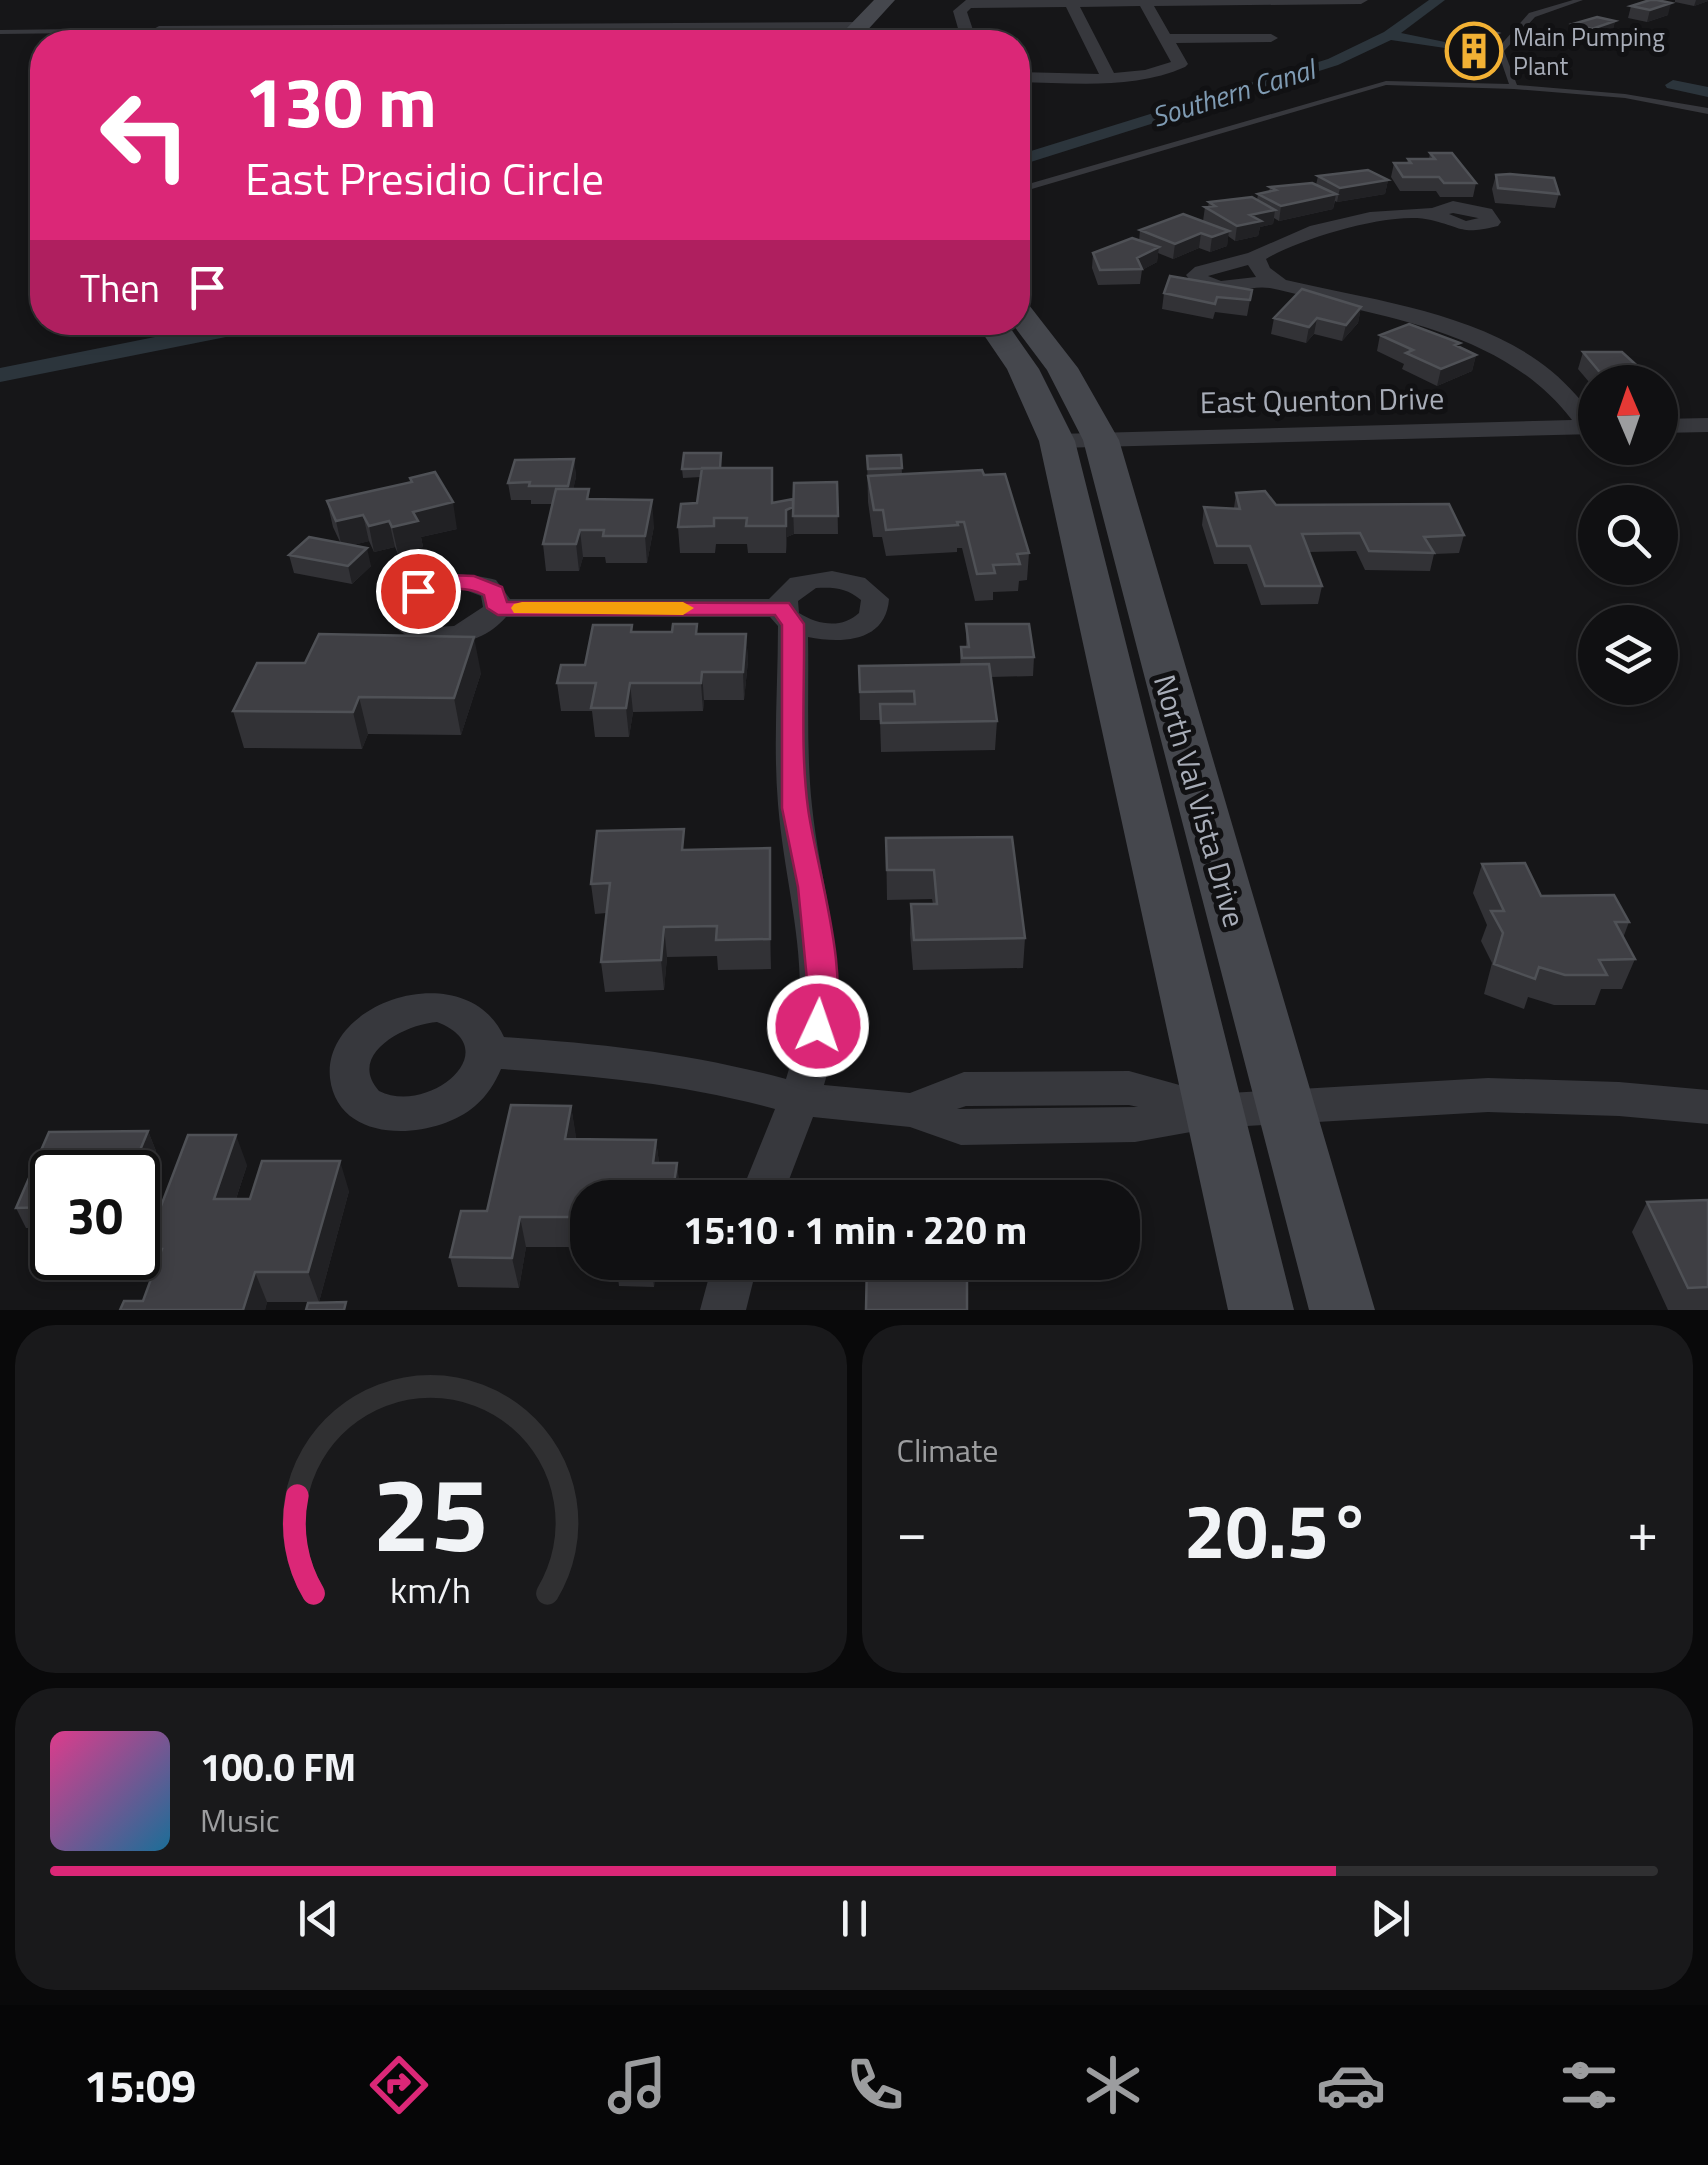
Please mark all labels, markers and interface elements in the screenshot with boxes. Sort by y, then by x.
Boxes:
place label: Main Pumping Plant [1513,18,1665,85]
building icon: Main Pumping Plant [1444,21,1504,81]
water label: Southern Canal [1146,46,1322,138]
text: 130 m [245,48,437,154]
icon: left [80,70,210,200]
text: East Presidio Circle [245,144,604,212]
text: Then [80,259,160,317]
icon: arrive [180,260,235,315]
north arrow [1578,365,1678,465]
map controls [1578,365,1678,705]
street label: East Quenton Drive [1199,375,1445,425]
button: search [1578,485,1678,585]
pin [376,549,461,634]
icon: arrive [391,564,446,619]
button: layers [1578,605,1678,705]
street label: North Val Vista Drive [1142,669,1258,932]
position arrow [766,974,870,1078]
speed limit sign: 30 [30,1150,160,1280]
text: 15:10 · 1 min · 220 m [683,1201,1027,1259]
text: Climate [897,1426,998,1474]
text: 25 [373,1433,489,1591]
text: 20.5° [1184,1473,1371,1587]
text: − [897,1489,927,1572]
text: + [1627,1489,1658,1572]
text: km/h [390,1562,471,1617]
text: 100.0 FM [200,1738,356,1796]
text: Music [200,1796,280,1844]
icon: previous [291,1891,346,1946]
icon: pause [827,1891,882,1946]
icon: next [1363,1891,1418,1946]
icon: directions [364,2050,434,2120]
icon: music [602,2050,672,2120]
icon: phone [840,2050,910,2120]
icon: climate [1078,2050,1148,2120]
icon: car [1316,2050,1386,2120]
icon: filters [1554,2050,1624,2120]
text: 15:09 [84,2051,196,2119]

